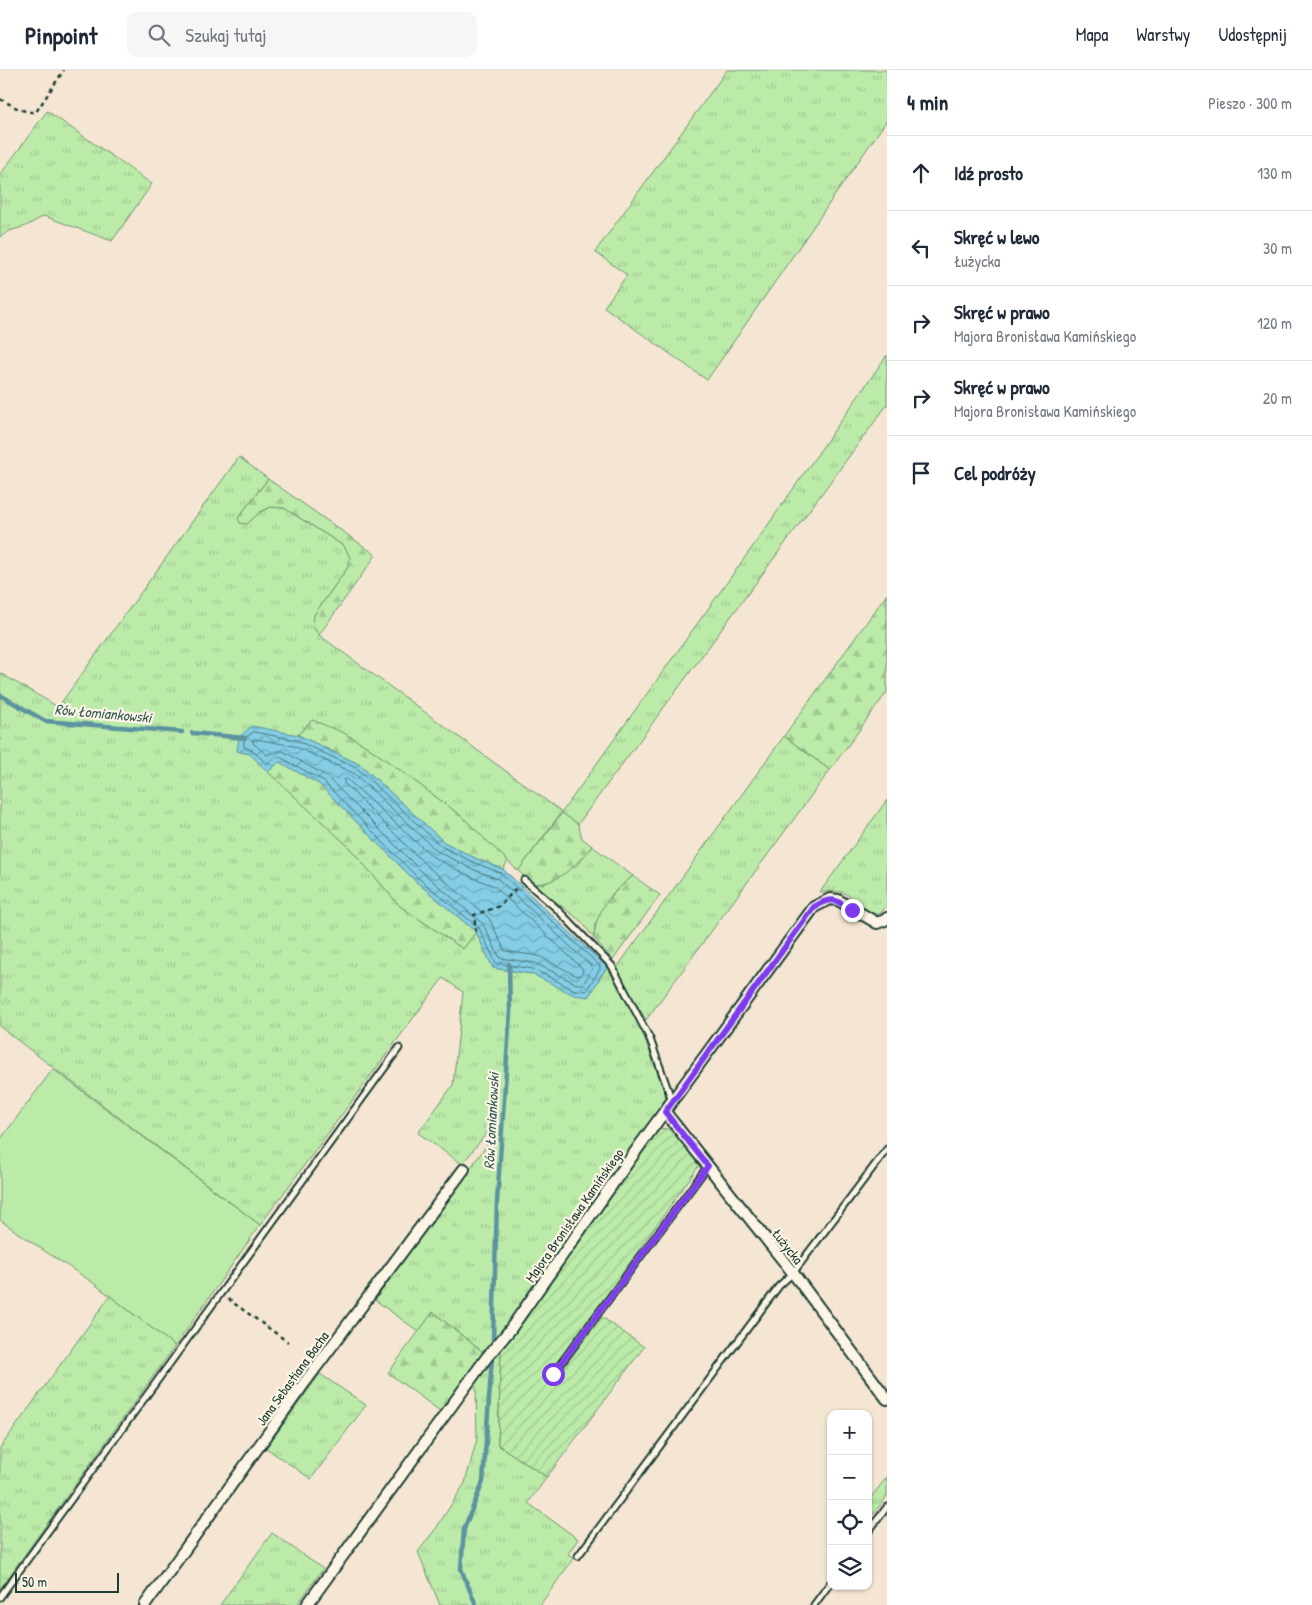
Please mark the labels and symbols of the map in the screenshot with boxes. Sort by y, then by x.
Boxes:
water label: Rów Łomiankowski [54,698,154,728]
route end [841,899,864,922]
water label: Rów Łomiankowski [478,1070,504,1170]
street label: Majora Bronisława Kamińskiego [521,1144,629,1286]
street label: Łużycka [767,1224,808,1269]
street label: Jana Sebastiana Bacha [251,1327,333,1429]
route start [542,1363,565,1386]
scale bar [15,1570,119,1593]

